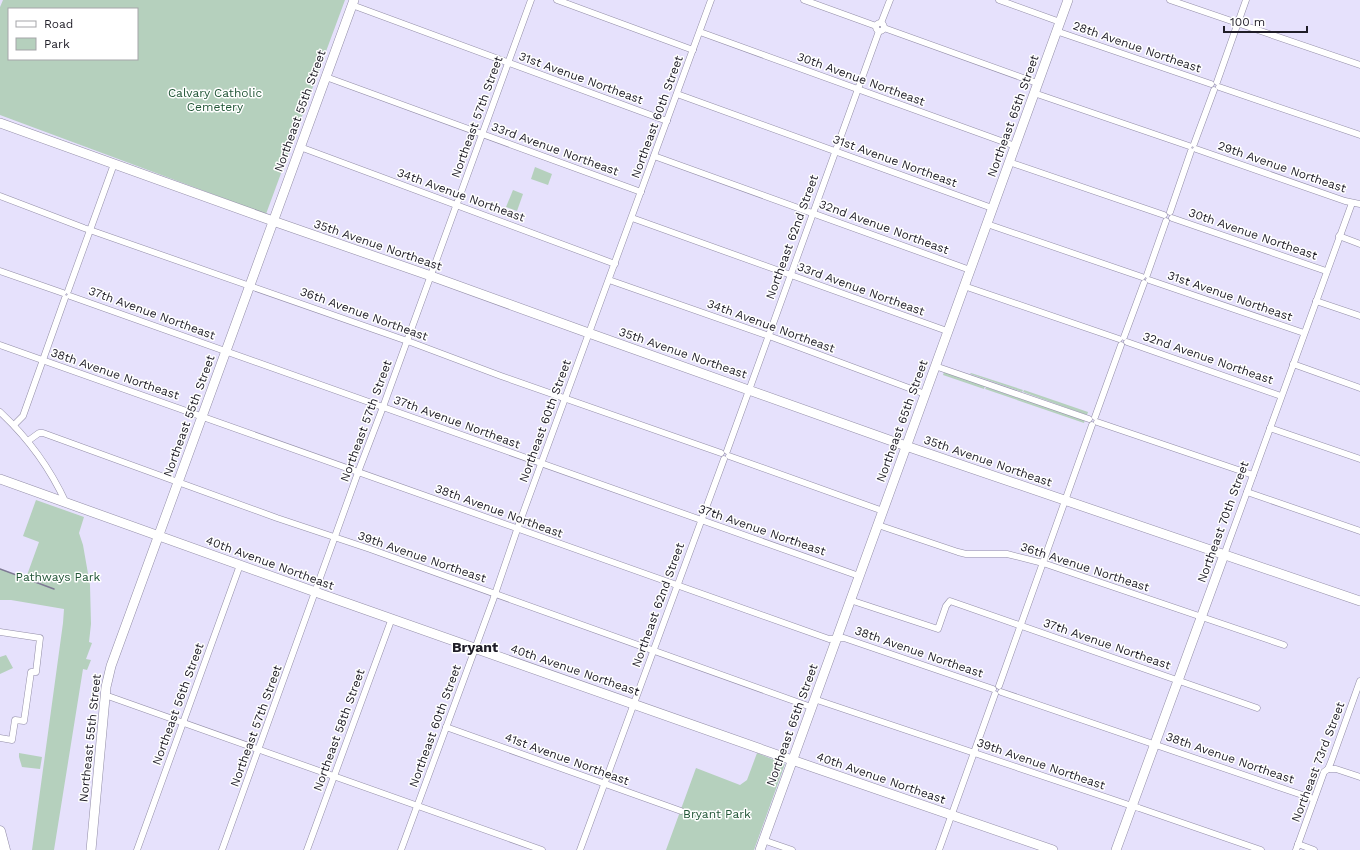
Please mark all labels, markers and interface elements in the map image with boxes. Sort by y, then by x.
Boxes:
legend [8,8,138,60]
scale bar [1224,8,1307,34]
text: 100 m [1230,15,1265,29]
text: Road [44,17,73,31]
street label: 28th Avenue Northeast [1071,18,1203,76]
text: Park [44,37,70,51]
street label: Northeast 55th Street [271,48,329,174]
street label: 31st Avenue Northeast [517,49,645,107]
street label: 30th Avenue Northeast [795,49,927,109]
street label: Northeast 65th Street [984,53,1042,179]
street label: Northeast 57th Street [448,54,506,180]
street label: Northeast 60th Street [628,54,686,180]
park label: Calvary Catholic Cemetery [168,86,262,114]
street label: 33rd Avenue Northeast [489,119,621,179]
street label: 31st Avenue Northeast [831,132,959,190]
street label: 29th Avenue Northeast [1216,138,1348,196]
street label: 34th Avenue Northeast [395,165,527,225]
street label: Northeast 62nd Street [763,173,821,301]
street label: 32nd Avenue Northeast [817,197,951,257]
street label: 30th Avenue Northeast [1187,205,1319,263]
street label: 35th Avenue Northeast [312,216,444,274]
street label: 33rd Avenue Northeast [795,259,927,319]
street label: 31st Avenue Northeast [1166,268,1294,324]
street label: 37th Avenue Northeast [87,284,217,342]
street label: 36th Avenue Northeast [298,284,430,344]
street label: 34th Avenue Northeast [705,296,837,356]
street label: 35th Avenue Northeast [617,324,749,382]
street label: 32nd Avenue Northeast [1141,329,1275,387]
street label: 38th Avenue Northeast [49,345,181,403]
street label: Northeast 55th Street [160,353,218,479]
street label: Northeast 57th Street [337,358,395,484]
street label: Northeast 60th Street [516,358,574,484]
street label: Northeast 65th Street [873,358,931,484]
street label: 37th Avenue Northeast [392,393,522,451]
street label: 35th Avenue Northeast [922,432,1054,490]
street label: Northeast 70th Street [1194,459,1252,585]
street label: 38th Avenue Northeast [433,481,565,541]
street label: 37th Avenue Northeast [696,502,828,558]
street label: 39th Avenue Northeast [356,528,488,586]
street label: 40th Avenue Northeast [204,533,336,593]
street label: 36th Avenue Northeast [1019,540,1151,594]
street label: Northeast 62nd Street [629,541,687,669]
park label: Pathways Park [16,570,101,584]
street label: 37th Avenue Northeast [1041,616,1173,672]
street label: 38th Avenue Northeast [853,623,985,681]
district label: Bryant [452,639,498,655]
street label: Northeast 56th Street [149,641,207,767]
street label: 40th Avenue Northeast [509,641,641,699]
street label: Northeast 65th Street [763,662,821,788]
street label: Northeast 57th Street [227,663,285,789]
street label: Northeast 60th Street [406,663,464,789]
street label: Northeast 58th Street [310,667,368,793]
street label: Northeast 55th Street [76,673,104,803]
street label: Northeast 73rd Street [1289,700,1347,824]
street label: 38th Avenue Northeast [1164,729,1296,787]
street label: 41st Avenue Northeast [503,730,631,788]
street label: 39th Avenue Northeast [975,735,1107,793]
street label: 40th Avenue Northeast [815,749,947,807]
park label: Bryant Park [683,807,751,821]

